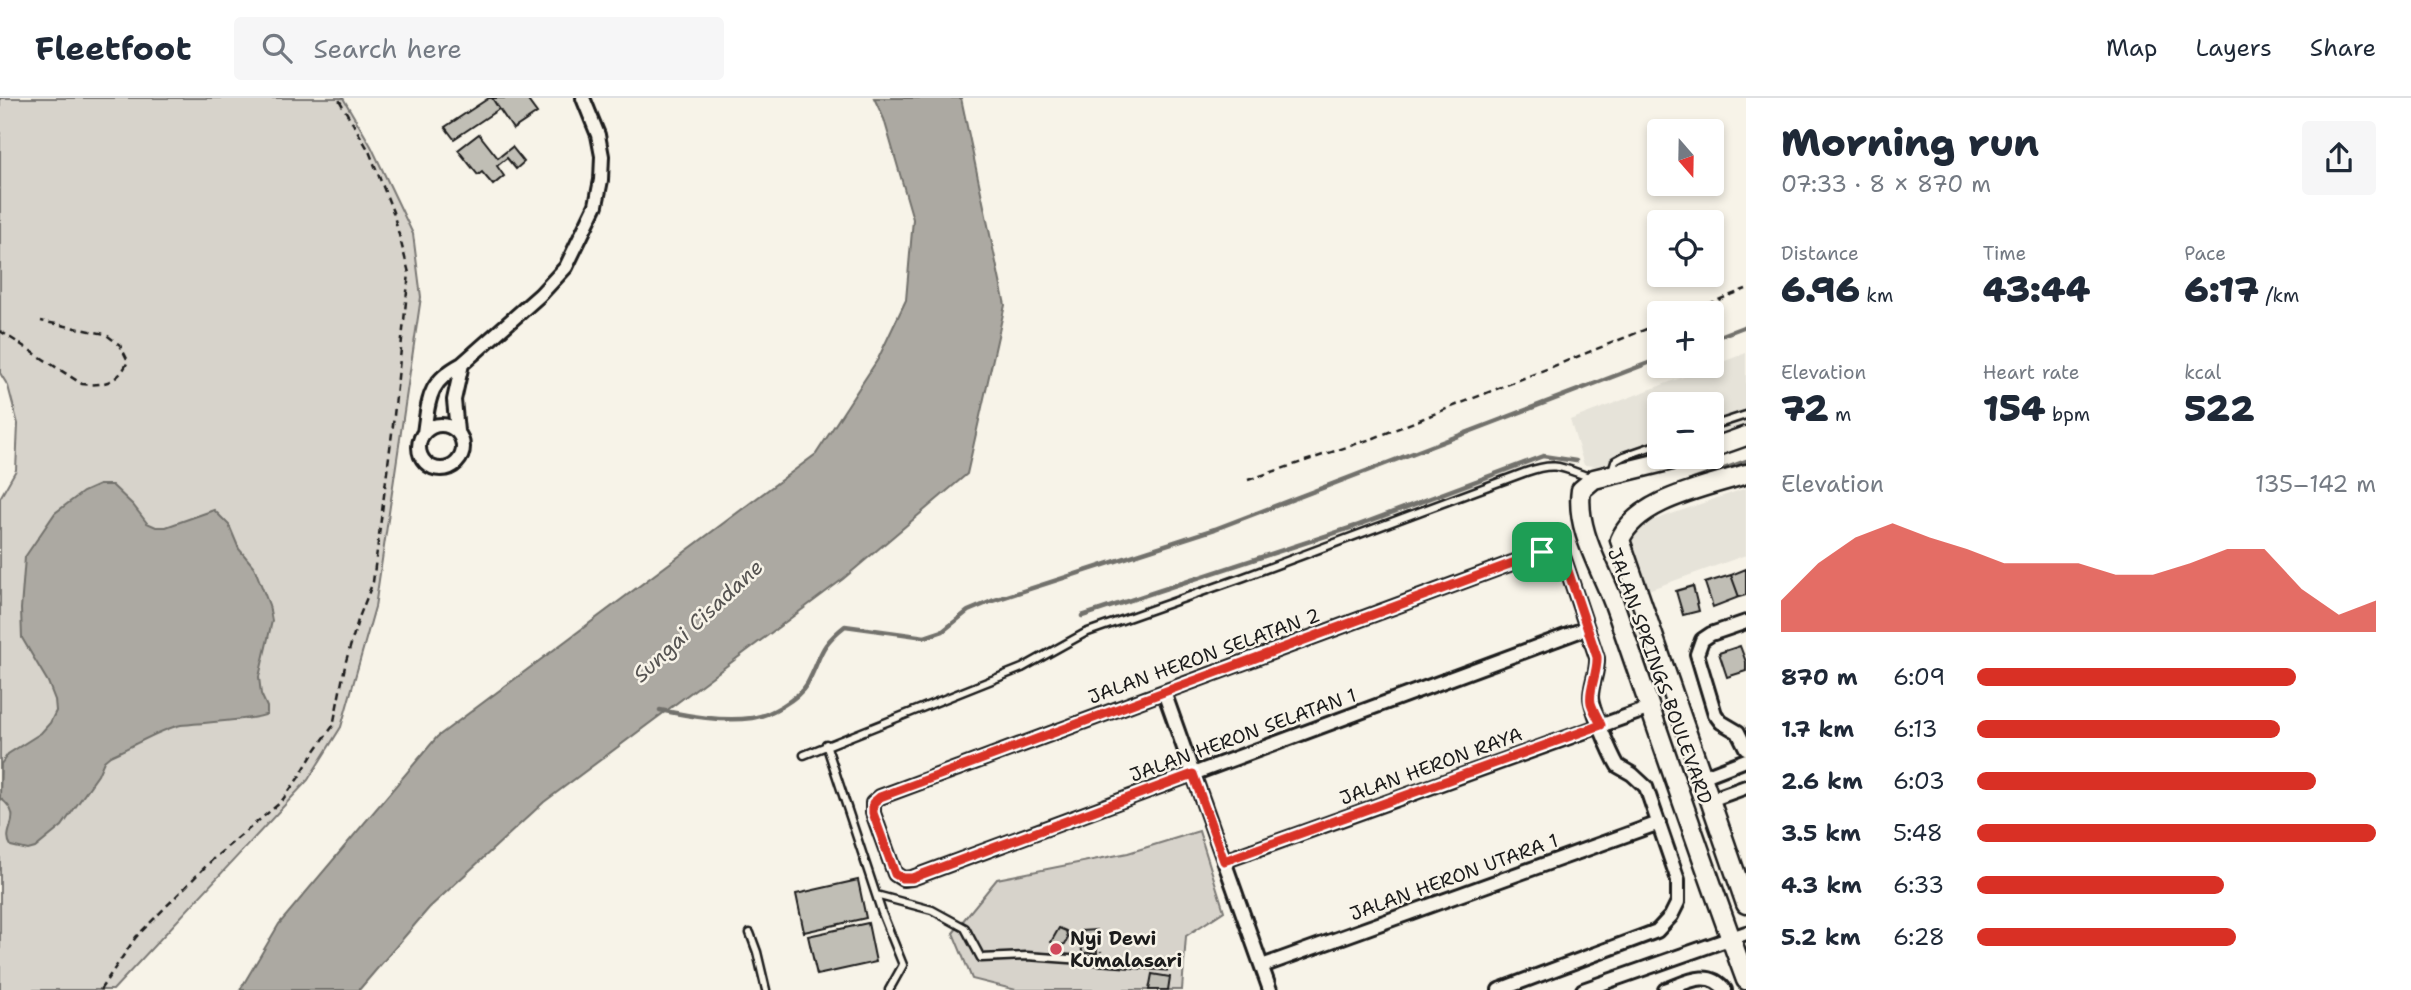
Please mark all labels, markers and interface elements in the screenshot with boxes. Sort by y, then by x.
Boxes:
search box [234,17,724,80]
text: Fleetfoot [35,26,192,71]
icon: search [258,29,296,67]
text: Search here [314,31,462,66]
text: Map [2106,32,2157,64]
text: Layers [2195,32,2272,64]
text: Share [2310,32,2376,64]
text: Morning run [1781,117,2039,168]
north arrow [1647,119,1724,196]
map controls [1647,119,1724,469]
button: share [2302,121,2376,195]
text: 07:33 · 8 × 870 m [1781,169,1991,199]
button: locate [1647,210,1724,287]
text: Distance [1781,241,1859,266]
text: Time [1983,241,2026,266]
text: Pace [2184,241,2226,266]
text: 6.96 [1781,266,1860,313]
text: 43:44 [1983,266,2090,313]
text: 6:17 [2184,266,2259,313]
text: km [1860,283,1893,308]
text: /km [2259,283,2300,308]
button: + [1647,301,1724,378]
text: Elevation [1781,360,1866,385]
text: Heart rate [1983,360,2079,385]
text: kcal [2184,360,2221,385]
text: 72 [1781,385,1829,432]
text: 154 [1983,385,2046,432]
text: 522 [2184,385,2254,432]
button: − [1647,392,1724,469]
text: m [1829,402,1851,427]
text: bpm [2046,402,2090,427]
text: Elevation [1781,469,1884,499]
text: 135–142 m [2255,469,2376,499]
pin [1512,522,1572,582]
icon: arrive [1523,533,1561,571]
street label: JALAN SPRINGS BOULEVARD [1602,544,1718,808]
water label: Sungai Cisadane [627,553,769,689]
street label: JALAN HERON SELATAN 2 [1085,602,1323,710]
text: 870 m [1781,662,1858,692]
text: 6:09 [1893,662,1945,692]
street label: JALAN HERON SELATAN 1 [1126,682,1360,788]
text: 1.7 km [1781,714,1854,744]
text: 6:13 [1893,714,1938,744]
street label: JALAN HERON RAYA [1336,721,1526,811]
text: 2.6 km [1781,766,1863,796]
text: 6:03 [1893,766,1945,796]
text: 3.5 km [1781,818,1861,848]
text: 5:48 [1893,818,1943,848]
street label: JALAN HERON UTARA 1 [1346,828,1562,926]
text: 4.3 km [1781,870,1862,900]
text: 6:33 [1893,870,1944,900]
text: 5.2 km [1781,922,1861,952]
text: 6:28 [1893,922,1945,952]
place label: Nyi Dewi Kumalasari [1070,926,1182,973]
marker: Nyi Dewi Kumalasari [1048,941,1064,957]

